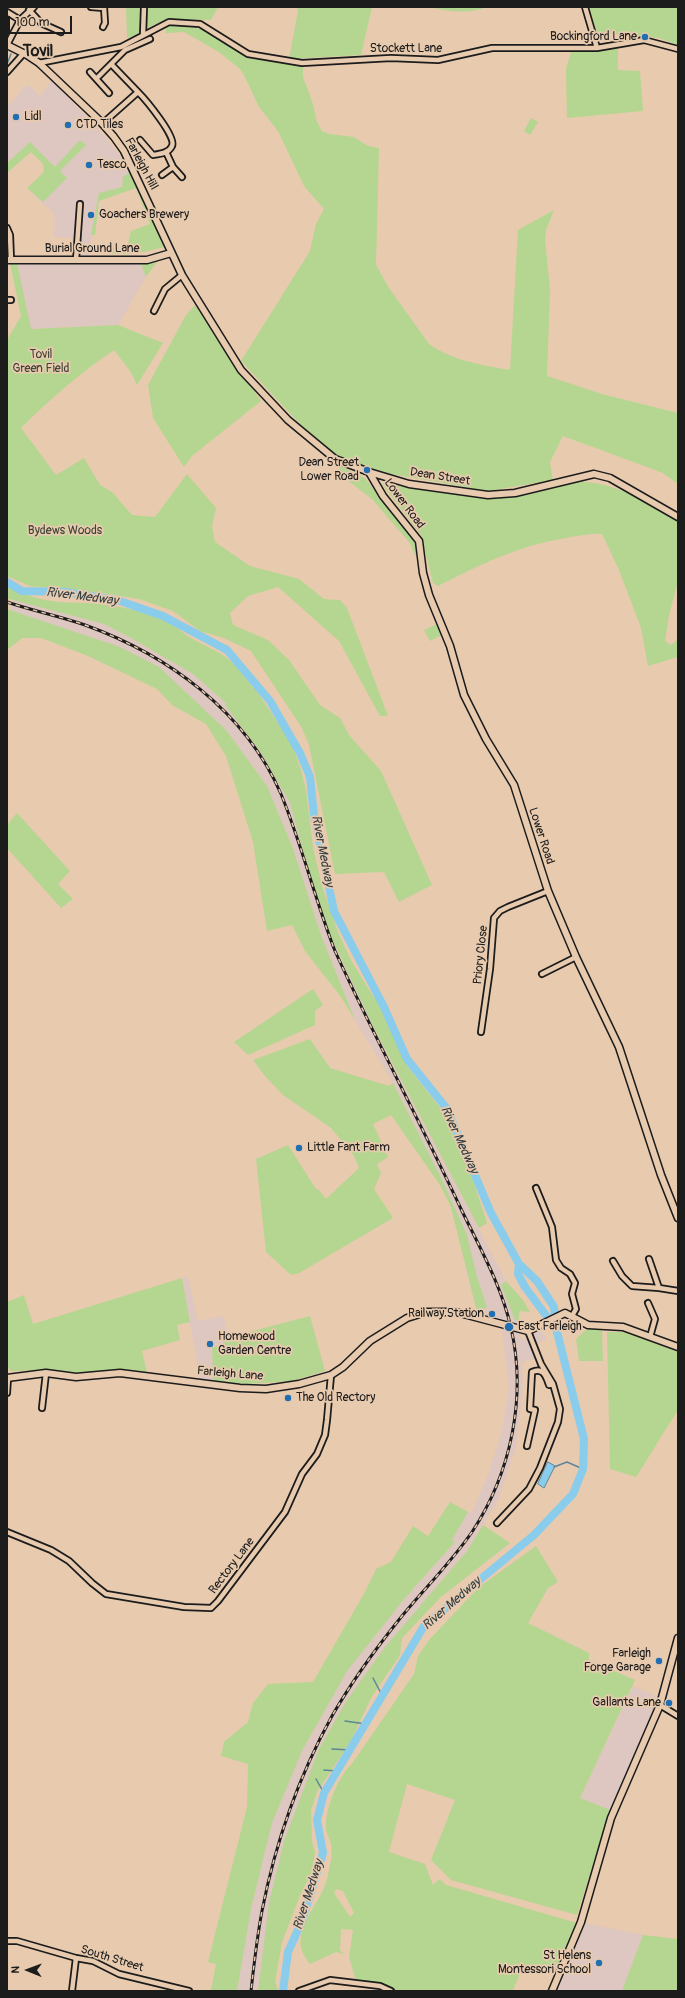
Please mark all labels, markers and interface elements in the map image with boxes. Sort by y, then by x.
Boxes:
scale bar [10,8,74,34]
text: 100 m [15,15,49,30]
place label: Bockingford Lane [550,30,637,44]
marker: Bockingford Lane [640,32,650,42]
district label: Tovil [23,42,53,62]
street label: Stockett Lane [370,42,442,56]
place label: Lidl [24,110,42,124]
marker: Lidl [11,112,21,122]
place label: CTD Tiles [76,118,123,132]
marker: CTD Tiles [63,120,73,130]
street label: Farleigh Hill [121,135,161,193]
place label: Tesco [97,158,127,172]
marker: Tesco [84,160,94,170]
place label: Goachers Brewery [99,208,189,222]
marker: Goachers Brewery [86,210,96,220]
street label: Burial Ground Lane [45,242,139,256]
park label: Tovil Green Field [13,348,69,376]
place label: Dean Street Lower Road [298,456,359,484]
marker: Dean Street Lower Road [362,465,372,475]
street label: Dean Street [409,465,471,489]
street label: Lower Road [381,476,427,532]
park label: Bydews Woods [28,524,102,538]
water label: River Medway [45,585,119,609]
street label: Lower Road [525,806,557,866]
water label: River Medway [307,814,337,888]
street label: Priory Close [471,925,491,985]
water label: River Medway [437,1104,481,1176]
place label: Little Fant Farm [307,1141,390,1155]
marker: Little Fant Farm [294,1143,304,1153]
place label: Railway Station [408,1307,484,1321]
marker: Railway Station [487,1309,497,1319]
place label: East Farleigh [518,1320,582,1334]
marker: East Farleigh [503,1321,515,1333]
place label: Homewood Garden Centre [218,1330,291,1358]
marker: Homewood Garden Centre [205,1339,215,1349]
street label: Farleigh Lane [196,1364,264,1384]
place label: The Old Rectory [296,1391,375,1405]
marker: The Old Rectory [283,1393,293,1403]
street label: Rectory Lane [206,1535,258,1597]
water label: River Medway [420,1574,484,1634]
place label: Farleigh Forge Garage [584,1647,651,1675]
marker: Farleigh Forge Garage [654,1656,664,1666]
place label: Gallants Lane [592,1696,661,1710]
marker: Gallants Lane [664,1698,674,1708]
water label: River Medway [290,1858,328,1932]
street label: South Street [79,1943,145,1975]
place label: St Helens Montessori School [498,1949,591,1977]
north arrow [8,1950,48,1990]
marker: St Helens Montessori School [594,1958,604,1968]
text: N [9,1966,22,1974]

